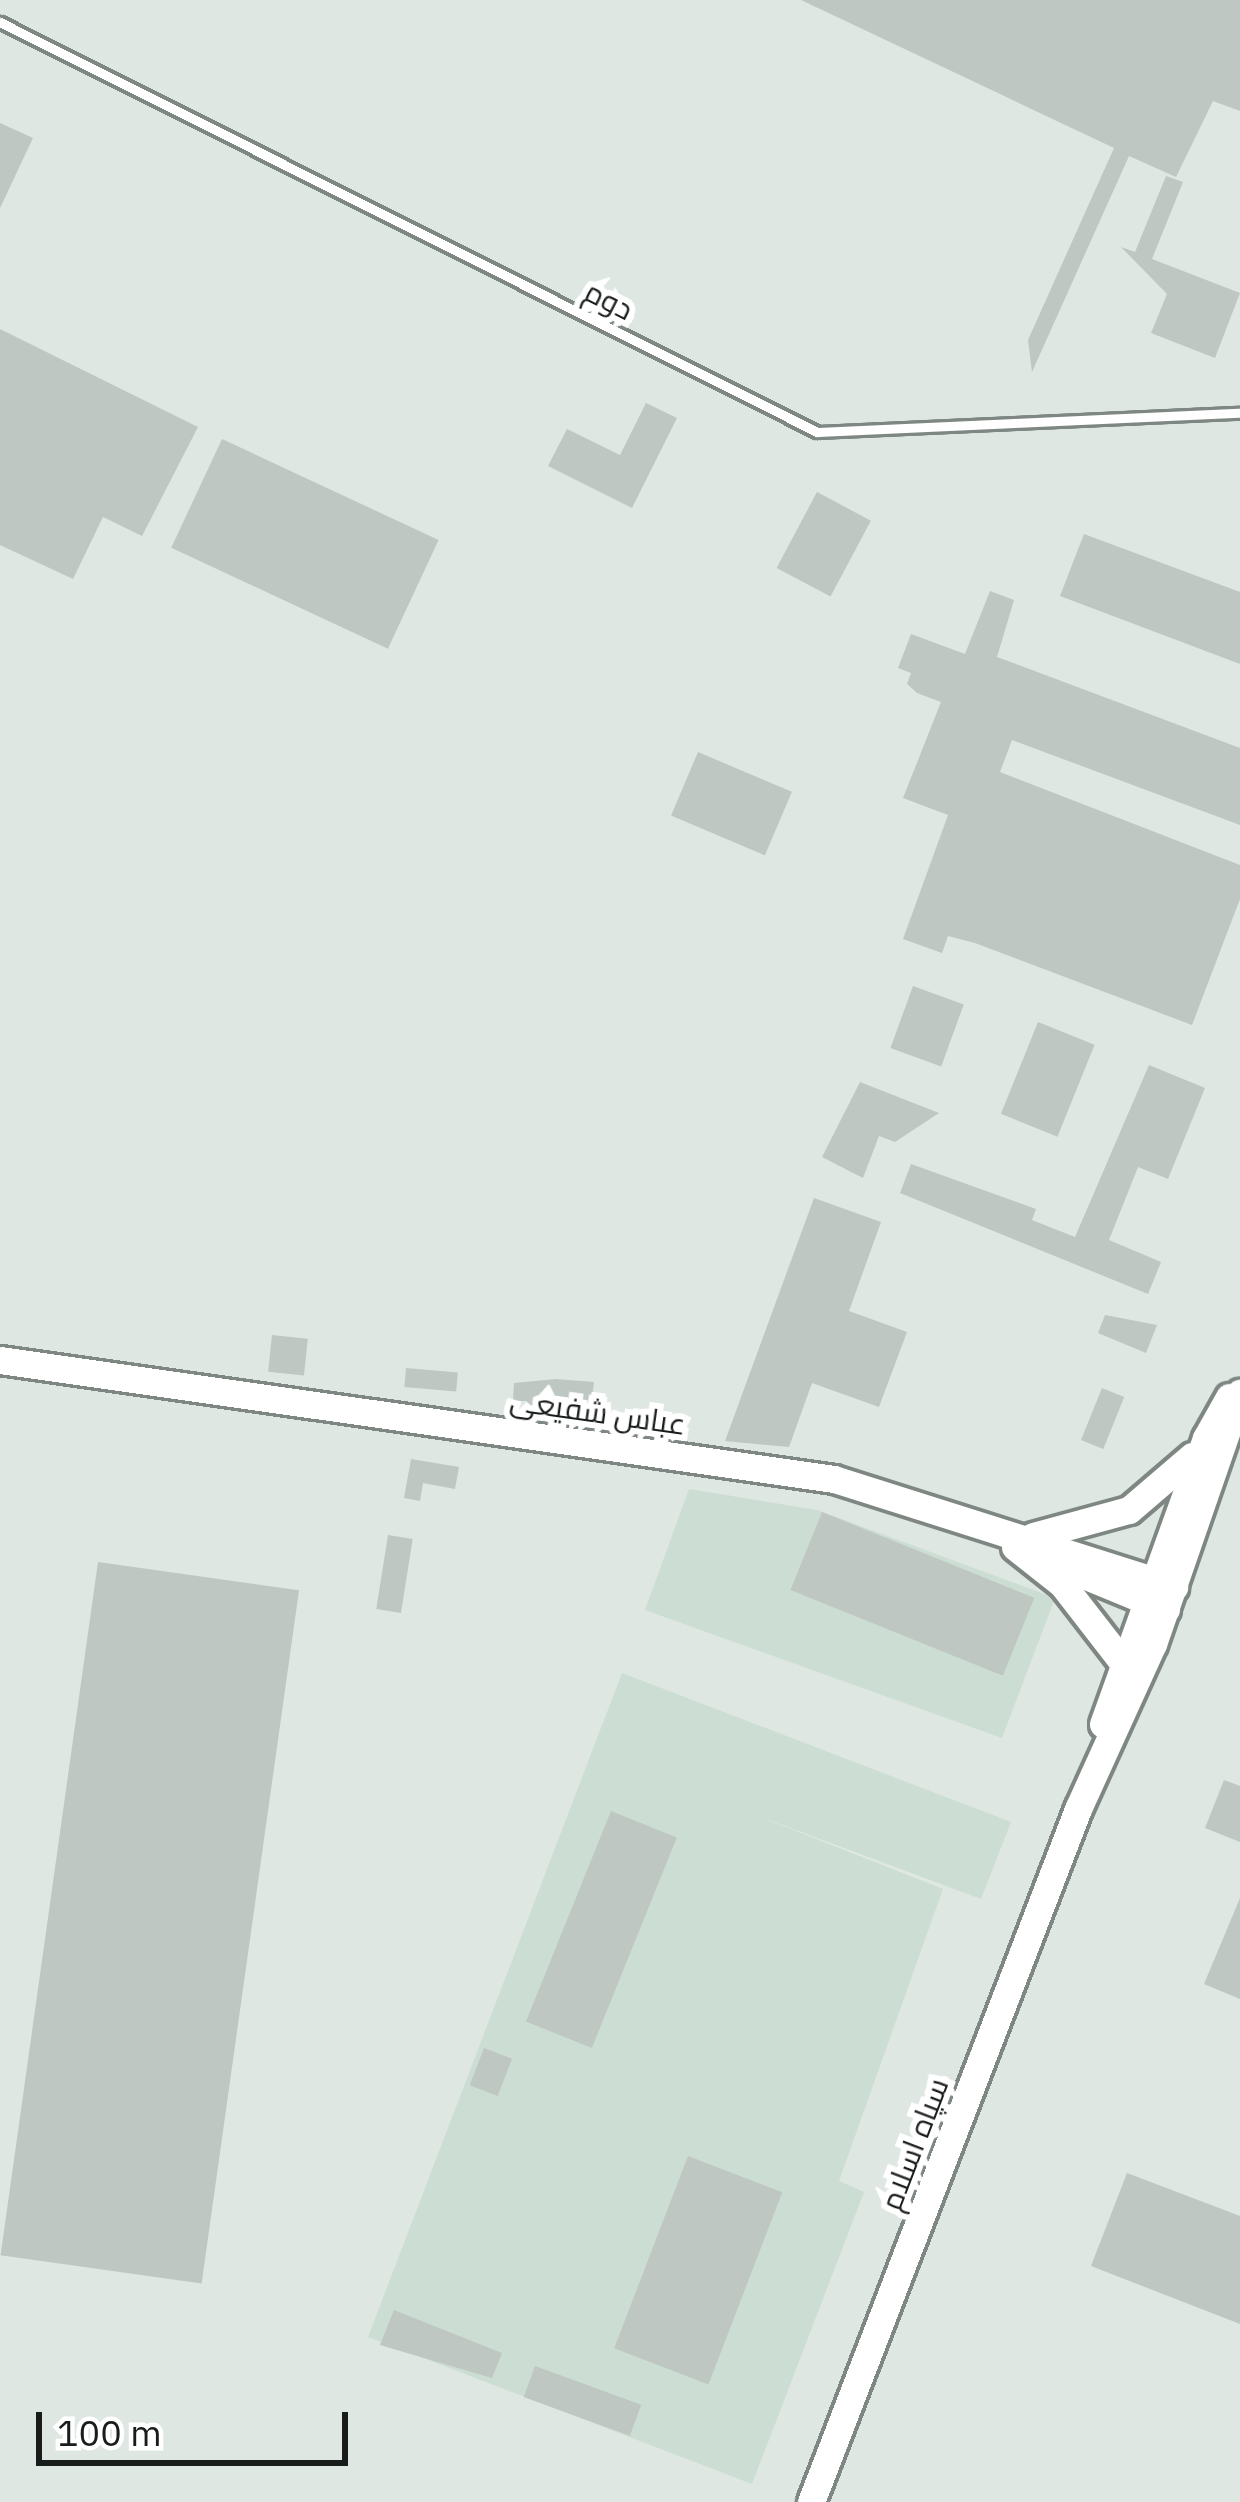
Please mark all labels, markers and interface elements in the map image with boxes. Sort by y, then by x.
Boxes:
street label: دوم [579,273,639,327]
street label: عباس شفیعی [508,1382,688,1442]
street label: سپاه اسلام [872,2073,956,2215]
scale bar [42,2388,354,2462]
text: 100 m [57,2409,162,2456]

